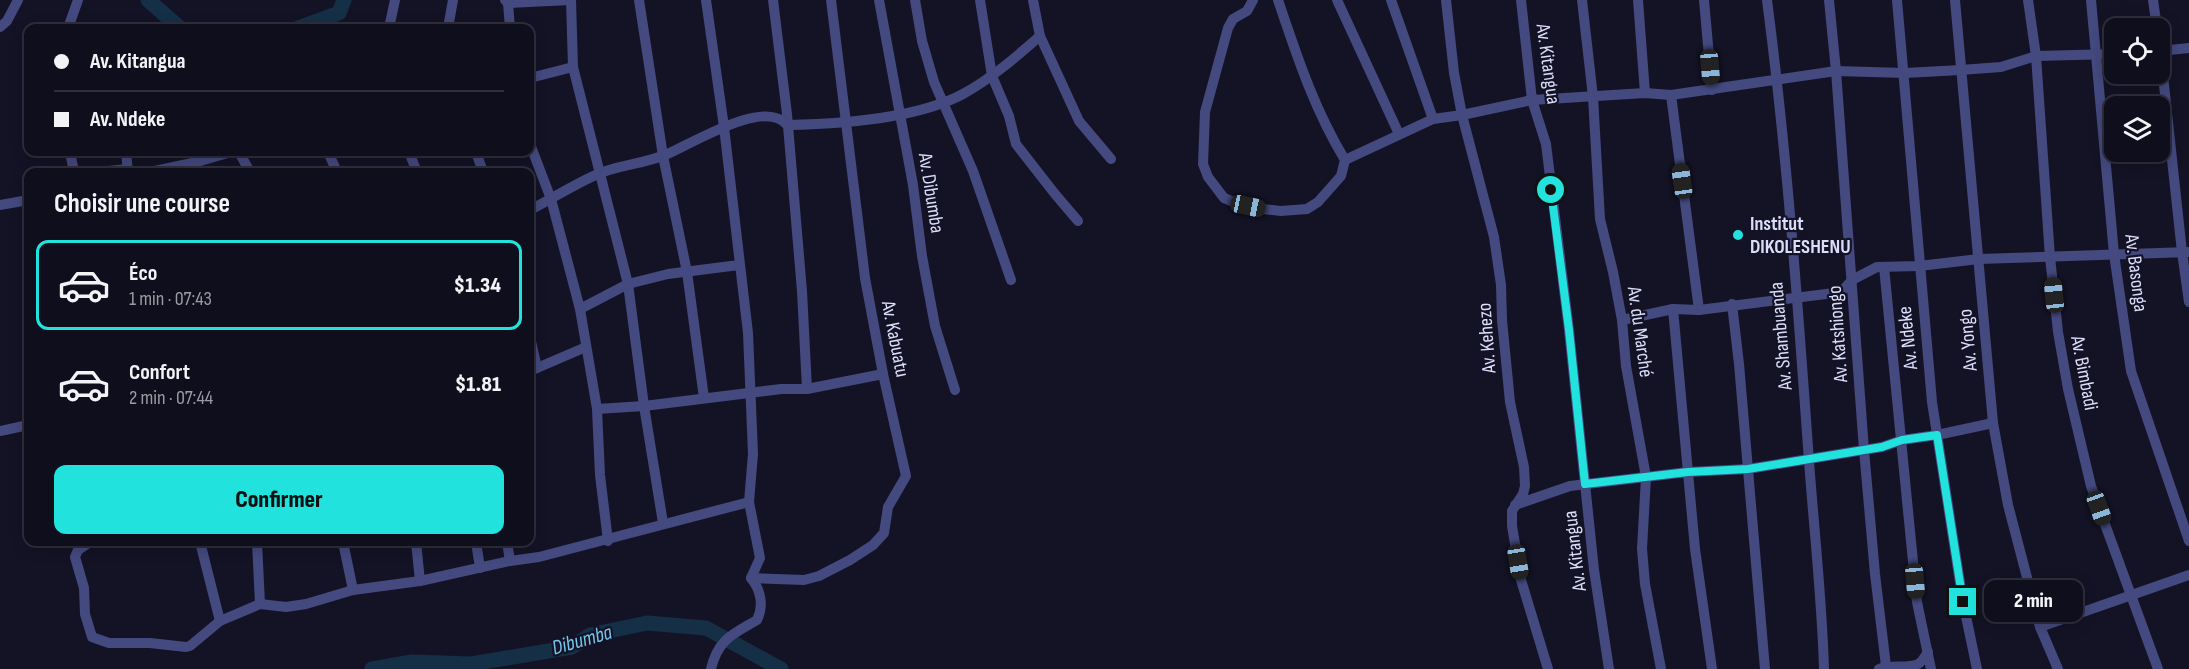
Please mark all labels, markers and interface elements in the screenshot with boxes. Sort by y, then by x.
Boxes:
map controls [2104,18,2170,162]
button: locate [2104,18,2170,84]
street label: Av. Kitangua [1530,21,1566,106]
text: Av. Kitangua [90,48,186,75]
car [1699,48,1721,86]
button: layers [2104,96,2170,162]
text: Av. Ndeke [90,106,165,133]
street label: Av. Dibumba [913,150,949,235]
car [1671,162,1693,200]
route start [1537,176,1564,203]
text: Choisir une course [54,188,230,220]
car [1229,193,1267,219]
place label: Institut DIKOLESHENU [1750,212,1851,259]
marker: Institut DIKOLESHENU [1731,228,1745,242]
street label: Av. Basonga [2119,232,2153,313]
icon: car [57,258,111,312]
text: Éco [129,260,157,287]
text: $1.34 [454,272,501,299]
car [2043,276,2065,314]
street label: Av. Shambuanda [1764,281,1798,392]
street label: Av. du Marché [1622,284,1658,379]
street label: Av. Katshiongo [1823,285,1853,384]
text: 1 min · 07:43 [129,287,212,311]
street label: Av. Kabuatu [876,298,914,379]
street label: Av. Kehezo [1473,302,1501,375]
street label: Av. Ndeke [1893,305,1923,372]
street label: Av. Yongo [1953,308,1983,373]
street label: Av. Bimbadi [2065,333,2103,412]
icon: car [57,357,111,411]
text: Confort [129,359,190,386]
text: $1.81 [455,371,501,398]
text: 2 min · 07:44 [129,386,213,410]
button: Confirmer [54,465,504,534]
car [2084,488,2114,528]
street label: Av. Kitangua [1558,509,1592,594]
car [1506,543,1530,581]
car [1904,562,1926,600]
callout: 2 min [1984,581,2083,623]
route end [1949,588,1976,615]
text: 2 min [2014,589,2053,613]
water label: Dibumba [549,619,615,660]

